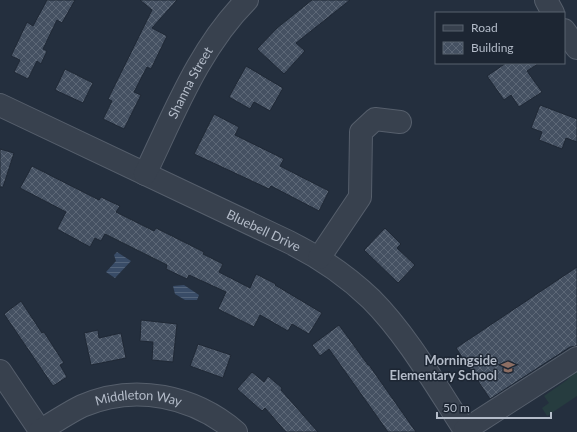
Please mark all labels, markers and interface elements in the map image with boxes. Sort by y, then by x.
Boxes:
legend [435,12,565,64]
text: Road [471,20,498,35]
text: Building [471,40,514,55]
street label: Shanna Street [164,43,216,121]
street label: Bluebell Drive [224,206,304,255]
place label: Morningside Elementary School [389,352,497,383]
school or university icon: Morningside Elementary School [500,359,516,375]
street label: Middleton Way [93,386,184,409]
scale bar [437,394,551,420]
text: 50 m [443,400,470,415]

